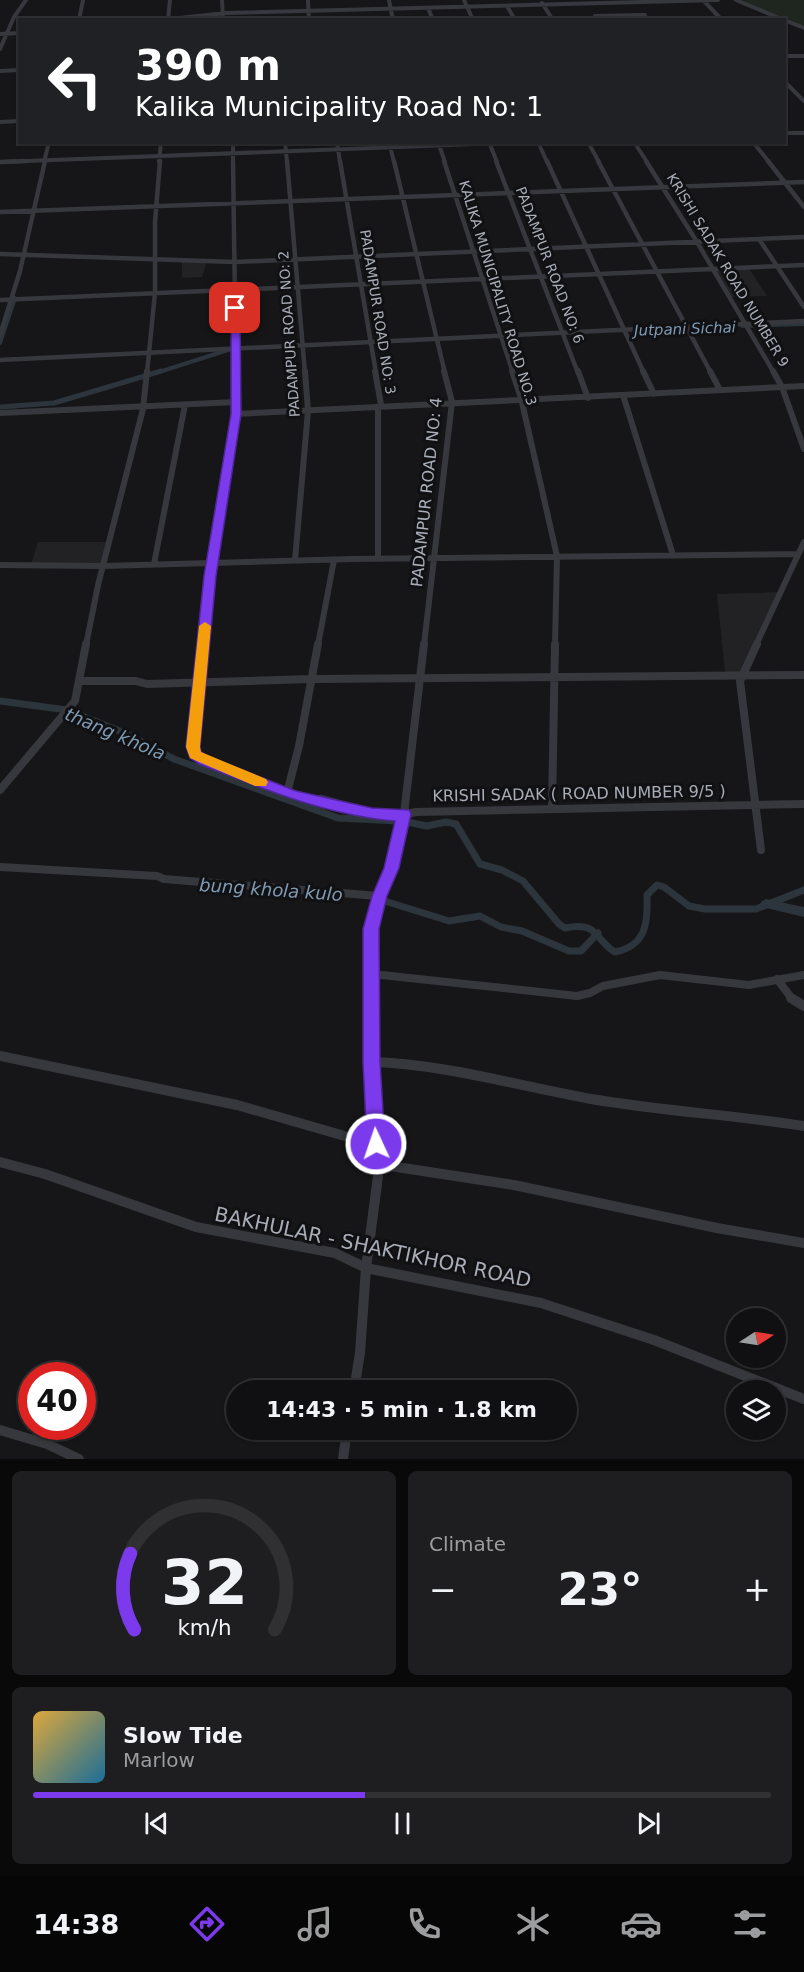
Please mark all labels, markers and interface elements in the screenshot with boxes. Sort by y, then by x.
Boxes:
text: 390 m [135,41,281,90]
icon: left [36,42,114,120]
text: Kalika Municipality Road No: 1 [135,91,543,122]
street label: KRISHI SADAK ROAD NUMBER 9 [664,170,792,370]
street label: KALIKA MUNICIPALITY ROAD NO.3 [456,179,540,407]
street label: PADAMPUR ROAD NO: 6 [513,184,587,346]
street label: PADAMPUR ROAD NO: 3 [357,228,399,396]
street label: PADAMPUR ROAD NO: 2 [275,250,303,418]
pin [209,282,260,333]
icon: arrive [218,291,251,324]
water label: Jutpani Sichai [631,318,737,340]
street label: PADAMPUR ROAD NO: 4 [407,396,446,588]
water label: thang khola [62,703,169,764]
street label: KRISHI SADAK ( ROAD NUMBER 9/5 ) [432,781,726,806]
water label: bung khola kulo [199,874,344,905]
position arrow [344,1112,408,1176]
street label: BAKHULAR - SHAKTIKHOR ROAD [213,1202,533,1292]
north arrow [726,1308,786,1368]
map controls [726,1308,786,1440]
speed limit sign: 40 [18,1362,96,1440]
button: layers [726,1380,786,1440]
text: 14:43 · 5 min · 1.8 km [266,1397,537,1422]
text: Climate [429,1532,506,1556]
text: 32 [161,1546,247,1619]
text: 23° [557,1563,643,1616]
text: − [429,1570,457,1609]
text: + [743,1570,771,1609]
text: km/h [177,1615,231,1640]
text: Slow Tide [123,1723,243,1748]
text: Marlow [123,1748,195,1772]
icon: previous [140,1807,173,1840]
icon: pause [386,1807,419,1840]
icon: next [632,1807,665,1840]
icon: directions [186,1903,228,1945]
icon: music [294,1903,336,1945]
icon: phone [403,1903,445,1945]
icon: climate [512,1903,554,1945]
icon: car [620,1903,662,1945]
icon: filters [729,1903,771,1945]
text: 14:38 [33,1909,119,1940]

